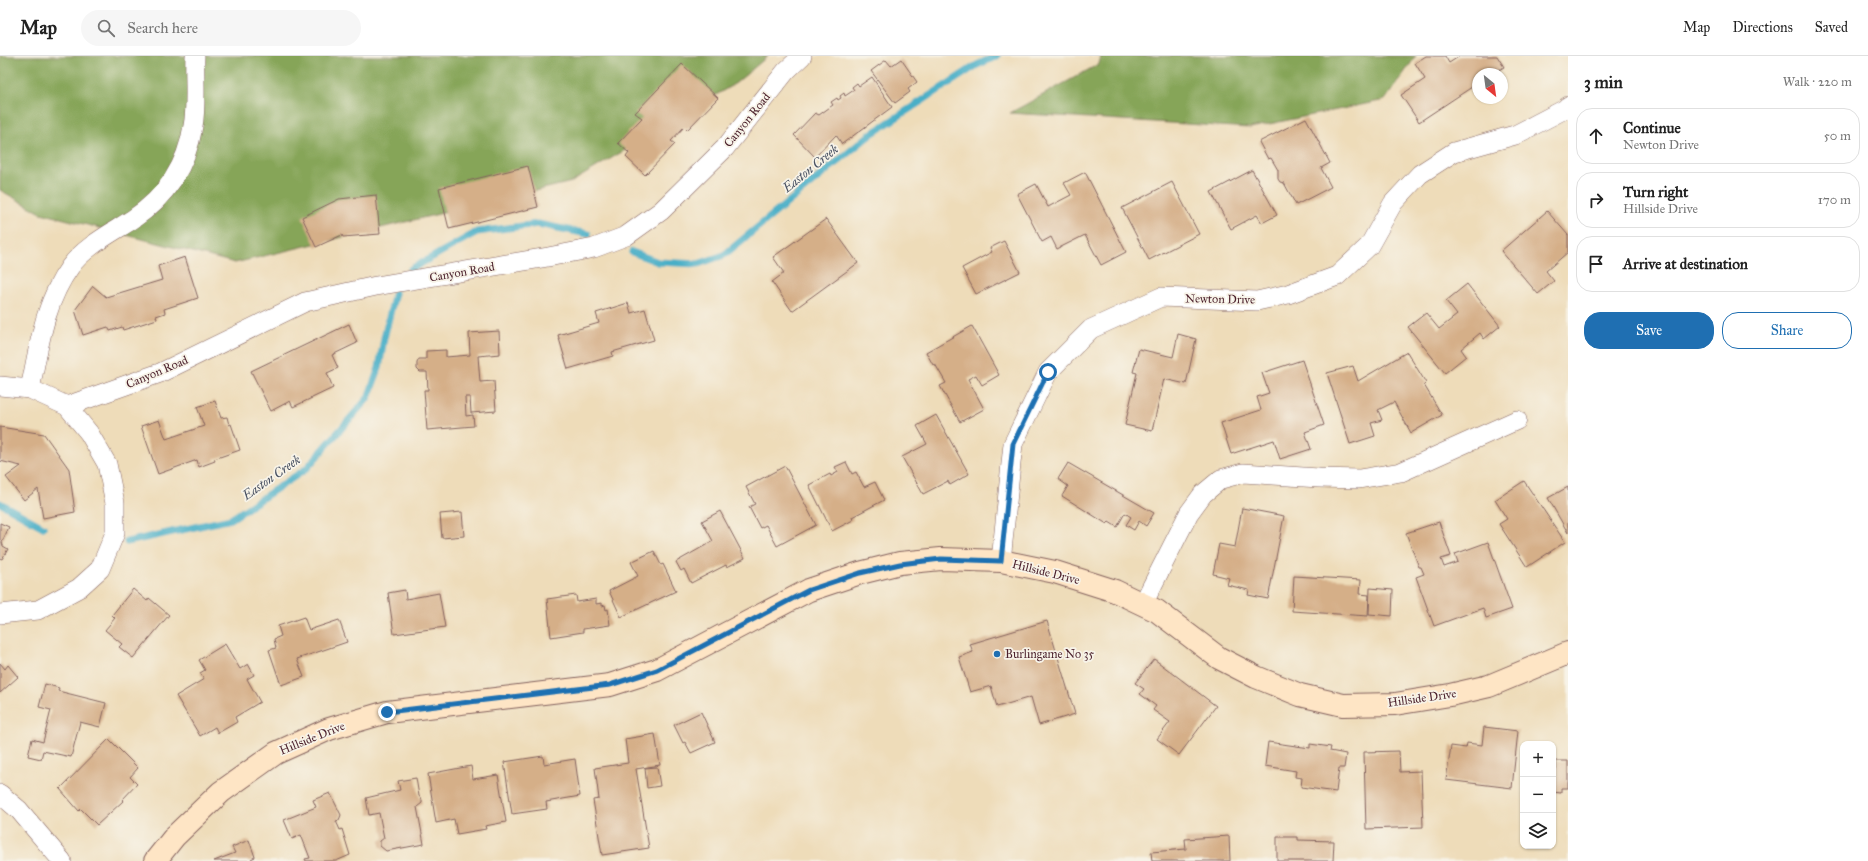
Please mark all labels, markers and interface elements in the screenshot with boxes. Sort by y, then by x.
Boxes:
search box [81,10,361,46]
text: Map [20,16,57,39]
icon: search [95,17,117,39]
text: Search here [127,19,198,37]
text: Map [1683,19,1710,36]
text: Directions [1732,19,1793,36]
text: Saved [1815,19,1848,36]
north arrow [1472,68,1508,104]
text: 3 min [1584,72,1623,93]
text: Walk · 220 m [1783,74,1852,90]
street label: Canyon Road [721,90,773,150]
text: Continue [1623,119,1681,137]
icon: ahead [1585,125,1607,147]
text: 50 m [1824,128,1851,144]
text: Newton Drive [1623,137,1699,153]
water label: Easton Creek [779,141,842,197]
text: Turn right [1623,183,1688,201]
icon: right [1585,189,1607,211]
text: 170 m [1818,192,1851,208]
text: Hillside Drive [1623,201,1698,217]
icon: arrive [1585,253,1607,275]
text: Arrive at destination [1623,255,1748,273]
street label: Canyon Road [428,259,496,285]
street label: Newton Drive [1185,291,1255,307]
button: Save [1584,312,1714,349]
button: Share [1722,312,1852,349]
street label: Canyon Road [124,353,190,391]
route start [1039,363,1057,381]
water label: Easton Creek [239,452,304,504]
street label: Hillside Drive [1011,557,1081,587]
place label: Burlingame No 35 [1005,647,1095,662]
marker: Burlingame No 35 [992,649,1002,659]
street label: Hillside Drive [1387,686,1457,710]
route end [378,703,396,721]
street label: Hillside Drive [277,719,347,757]
map controls [1520,741,1556,849]
button: + [1520,741,1556,777]
button: − [1520,777,1556,813]
button: layers [1520,813,1556,849]

